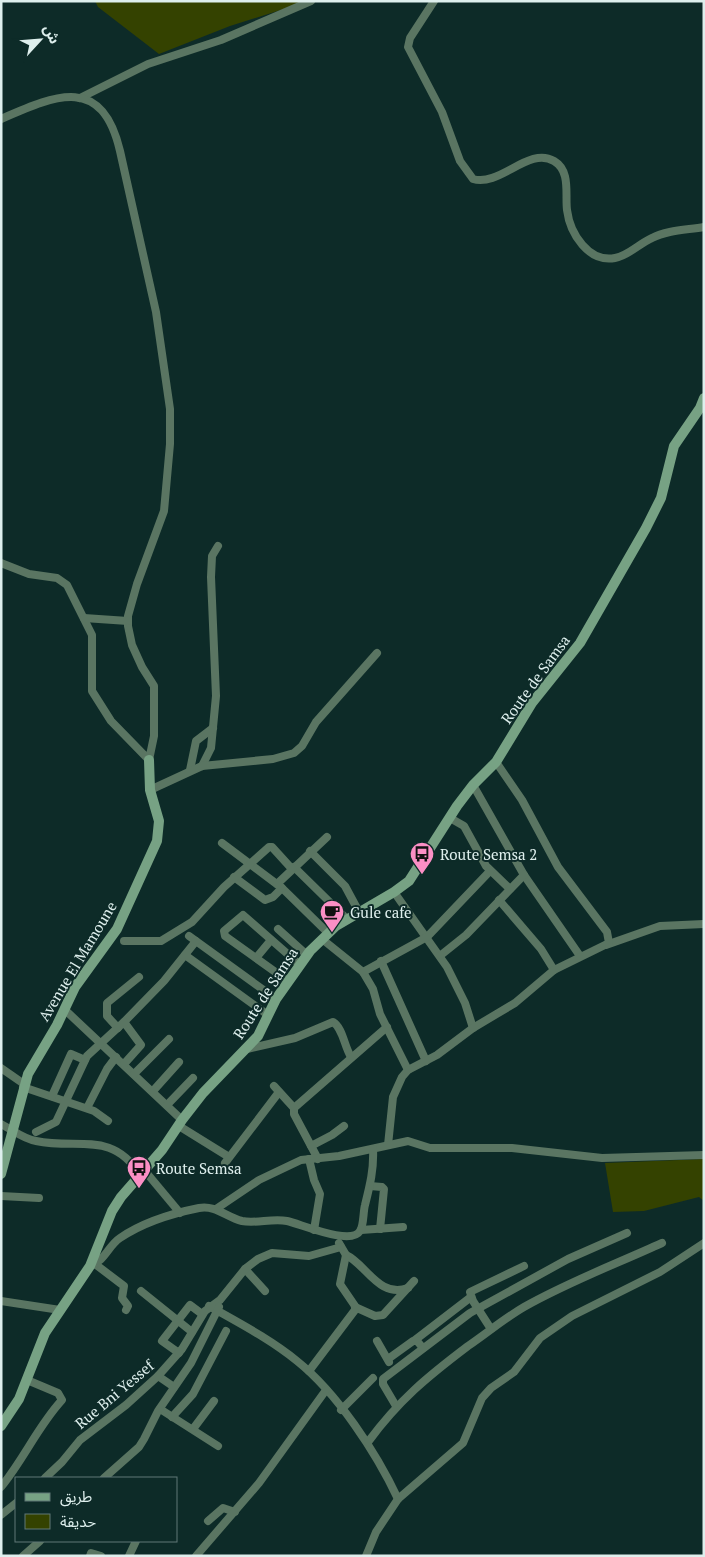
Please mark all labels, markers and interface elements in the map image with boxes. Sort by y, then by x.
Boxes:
north arrow [15,15,65,65]
text: ش [39,21,65,47]
street label: Route de Samsa [496,630,574,727]
bus stop icon: Route Semsa 2 [409,841,435,875]
place label: Route Semsa 2 [440,844,537,864]
street label: Avenue El Mamoune [33,897,121,1025]
cafe icon: Gule cafe [319,899,345,933]
place label: Gule cafe [350,902,412,922]
street label: Route de Samsa [228,943,302,1043]
bus stop icon: Route Semsa [126,1155,152,1189]
place label: Route Semsa [156,1158,242,1178]
street label: Rue Bni Yessef [70,1355,158,1433]
legend [15,1477,178,1542]
text: طريق [60,1486,92,1507]
text: حديقة [60,1511,96,1531]

